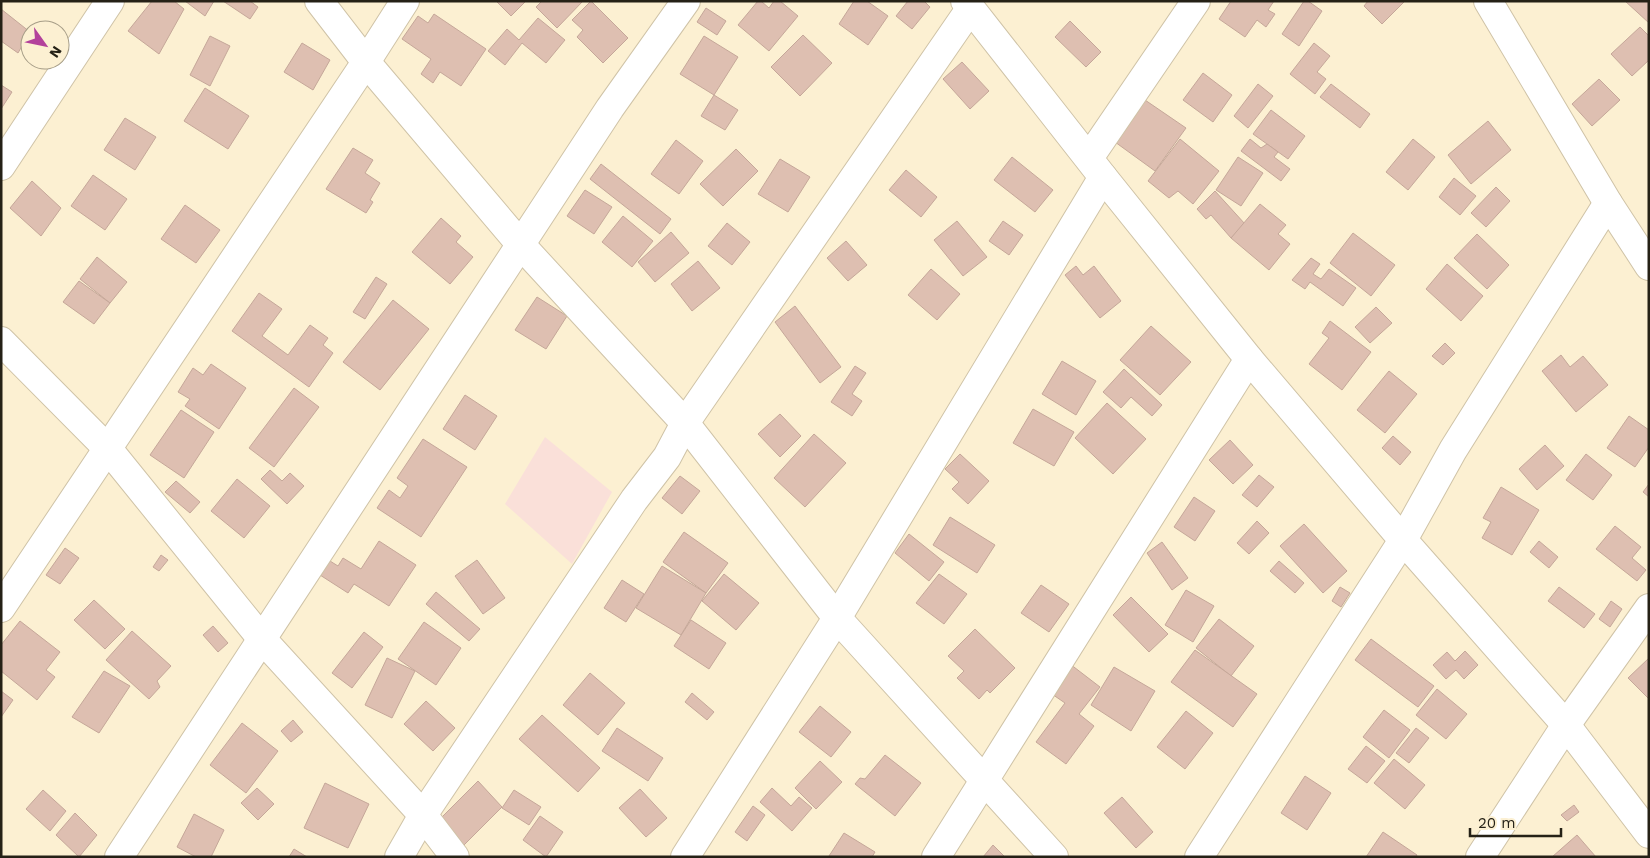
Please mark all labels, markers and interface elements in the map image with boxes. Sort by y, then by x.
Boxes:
north arrow [20,20,70,70]
text: N [46,43,65,61]
scale bar [1470,806,1561,838]
text: 20 m [1478,814,1516,832]

